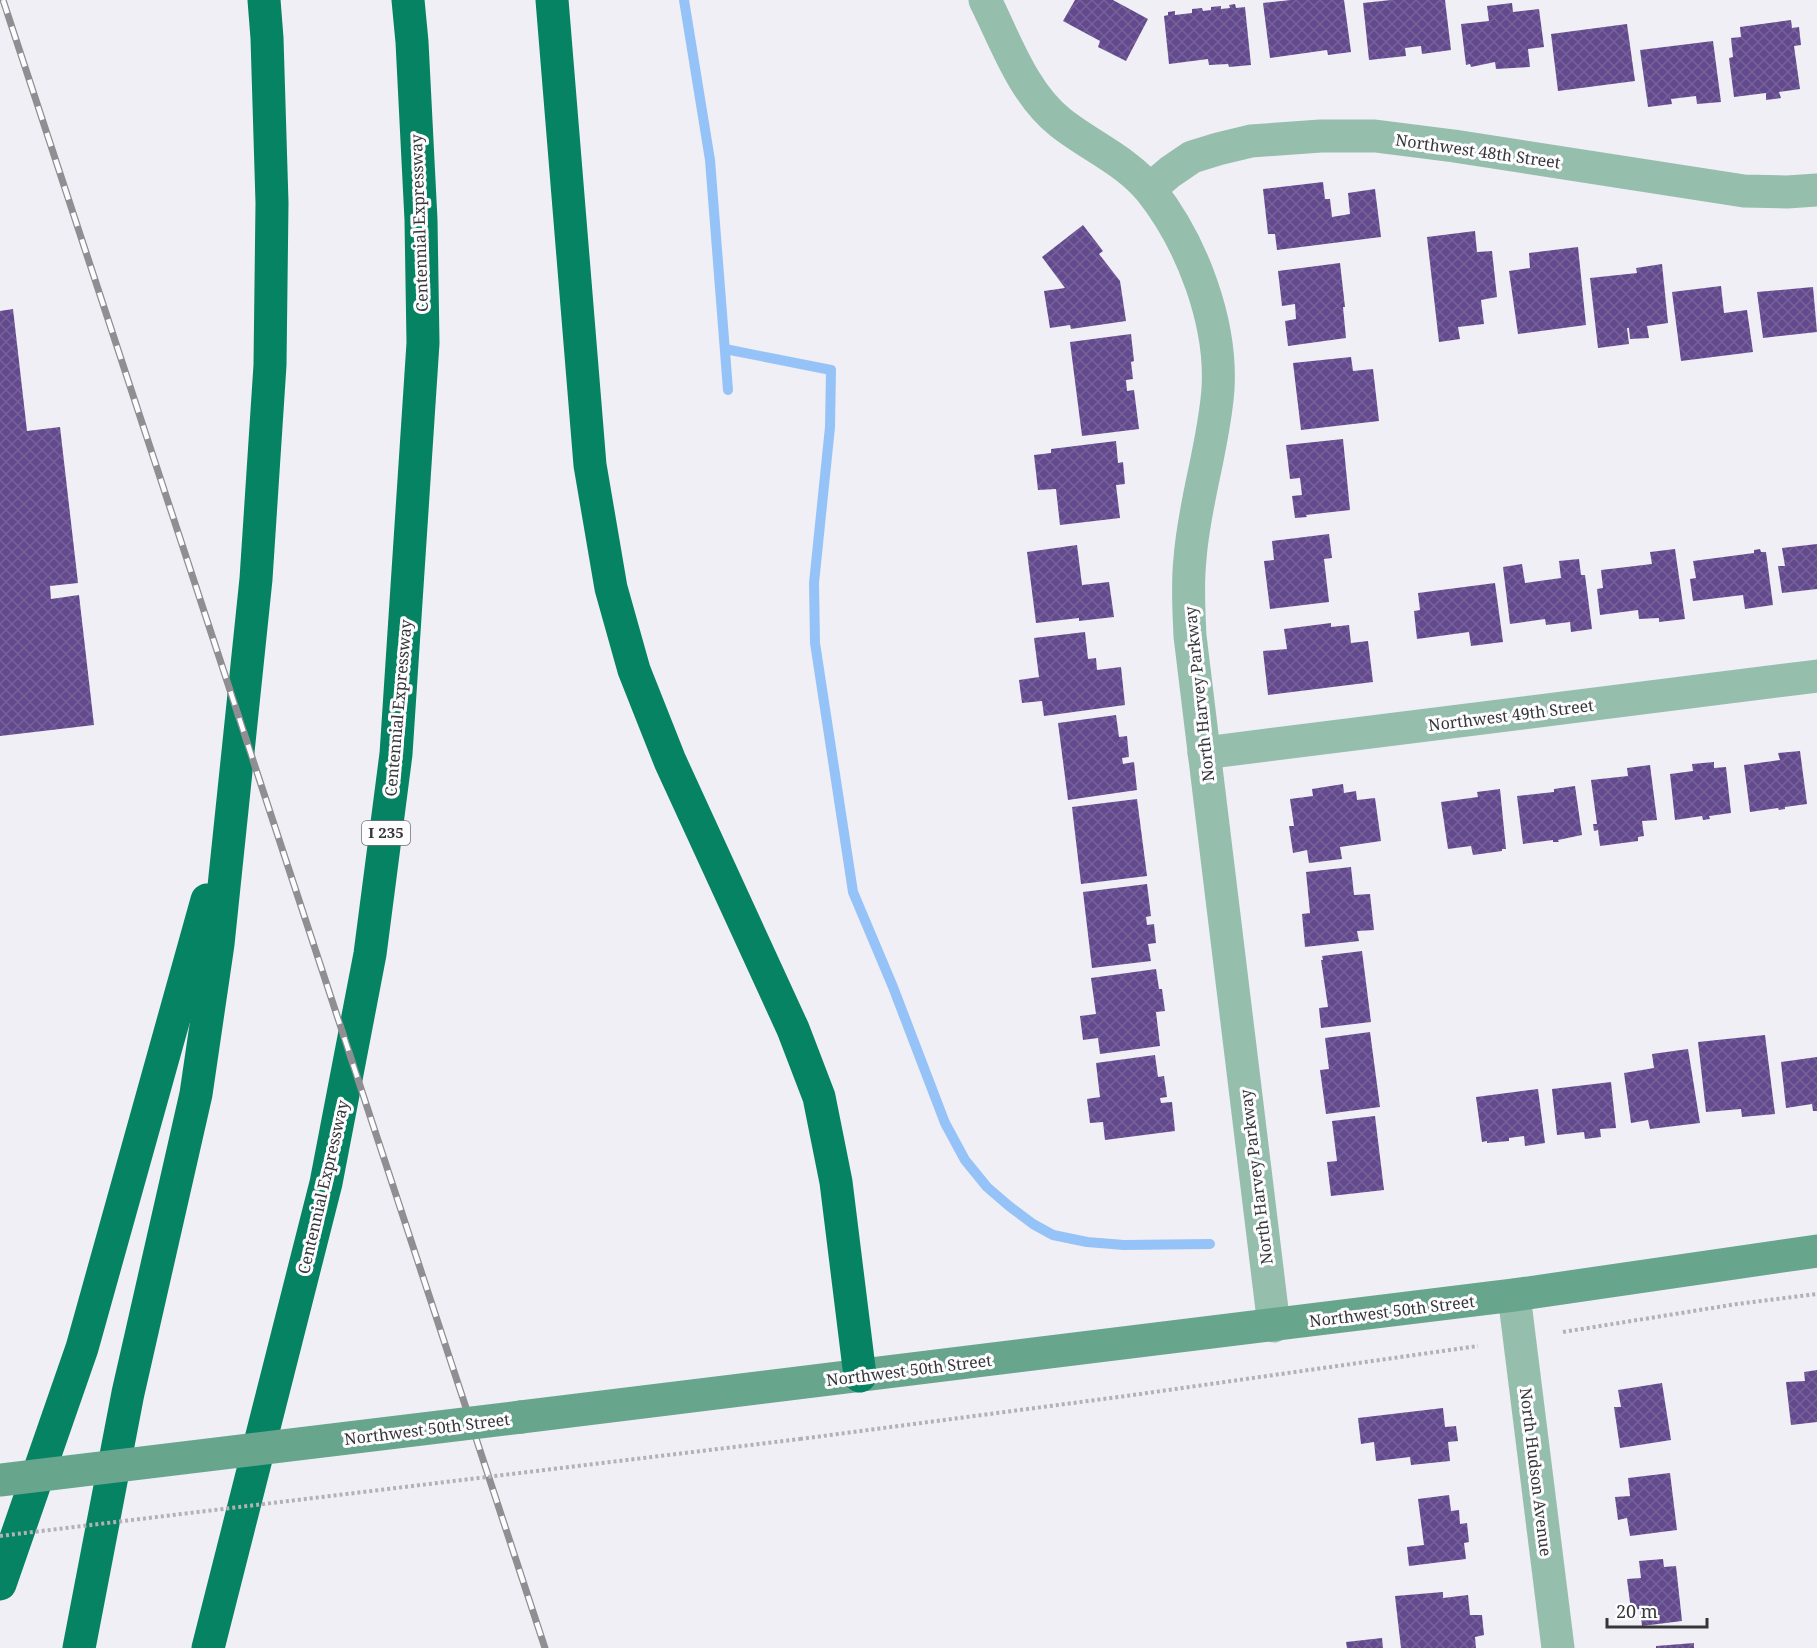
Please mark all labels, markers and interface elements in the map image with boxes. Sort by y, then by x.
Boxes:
street label: Northwest 48th Street [1394,129,1562,174]
street label: Centennial Expressway [405,133,433,312]
street label: North Harvey Parkway [1179,604,1219,783]
street label: Centennial Expressway [379,617,417,798]
street label: Northwest 49th Street [1427,694,1595,736]
road number: I 235 [362,821,410,845]
street label: North Harvey Parkway [1234,1087,1278,1266]
street label: Centennial Expressway [292,1097,354,1276]
street label: Northwest 50th Street [1308,1290,1476,1332]
street label: Northwest 50th Street [825,1349,993,1391]
street label: North Hudson Avenue [1515,1386,1557,1558]
street label: Northwest 50th Street [343,1408,511,1450]
scale bar [1607,1591,1708,1629]
text: 20 m [1616,1599,1658,1623]

